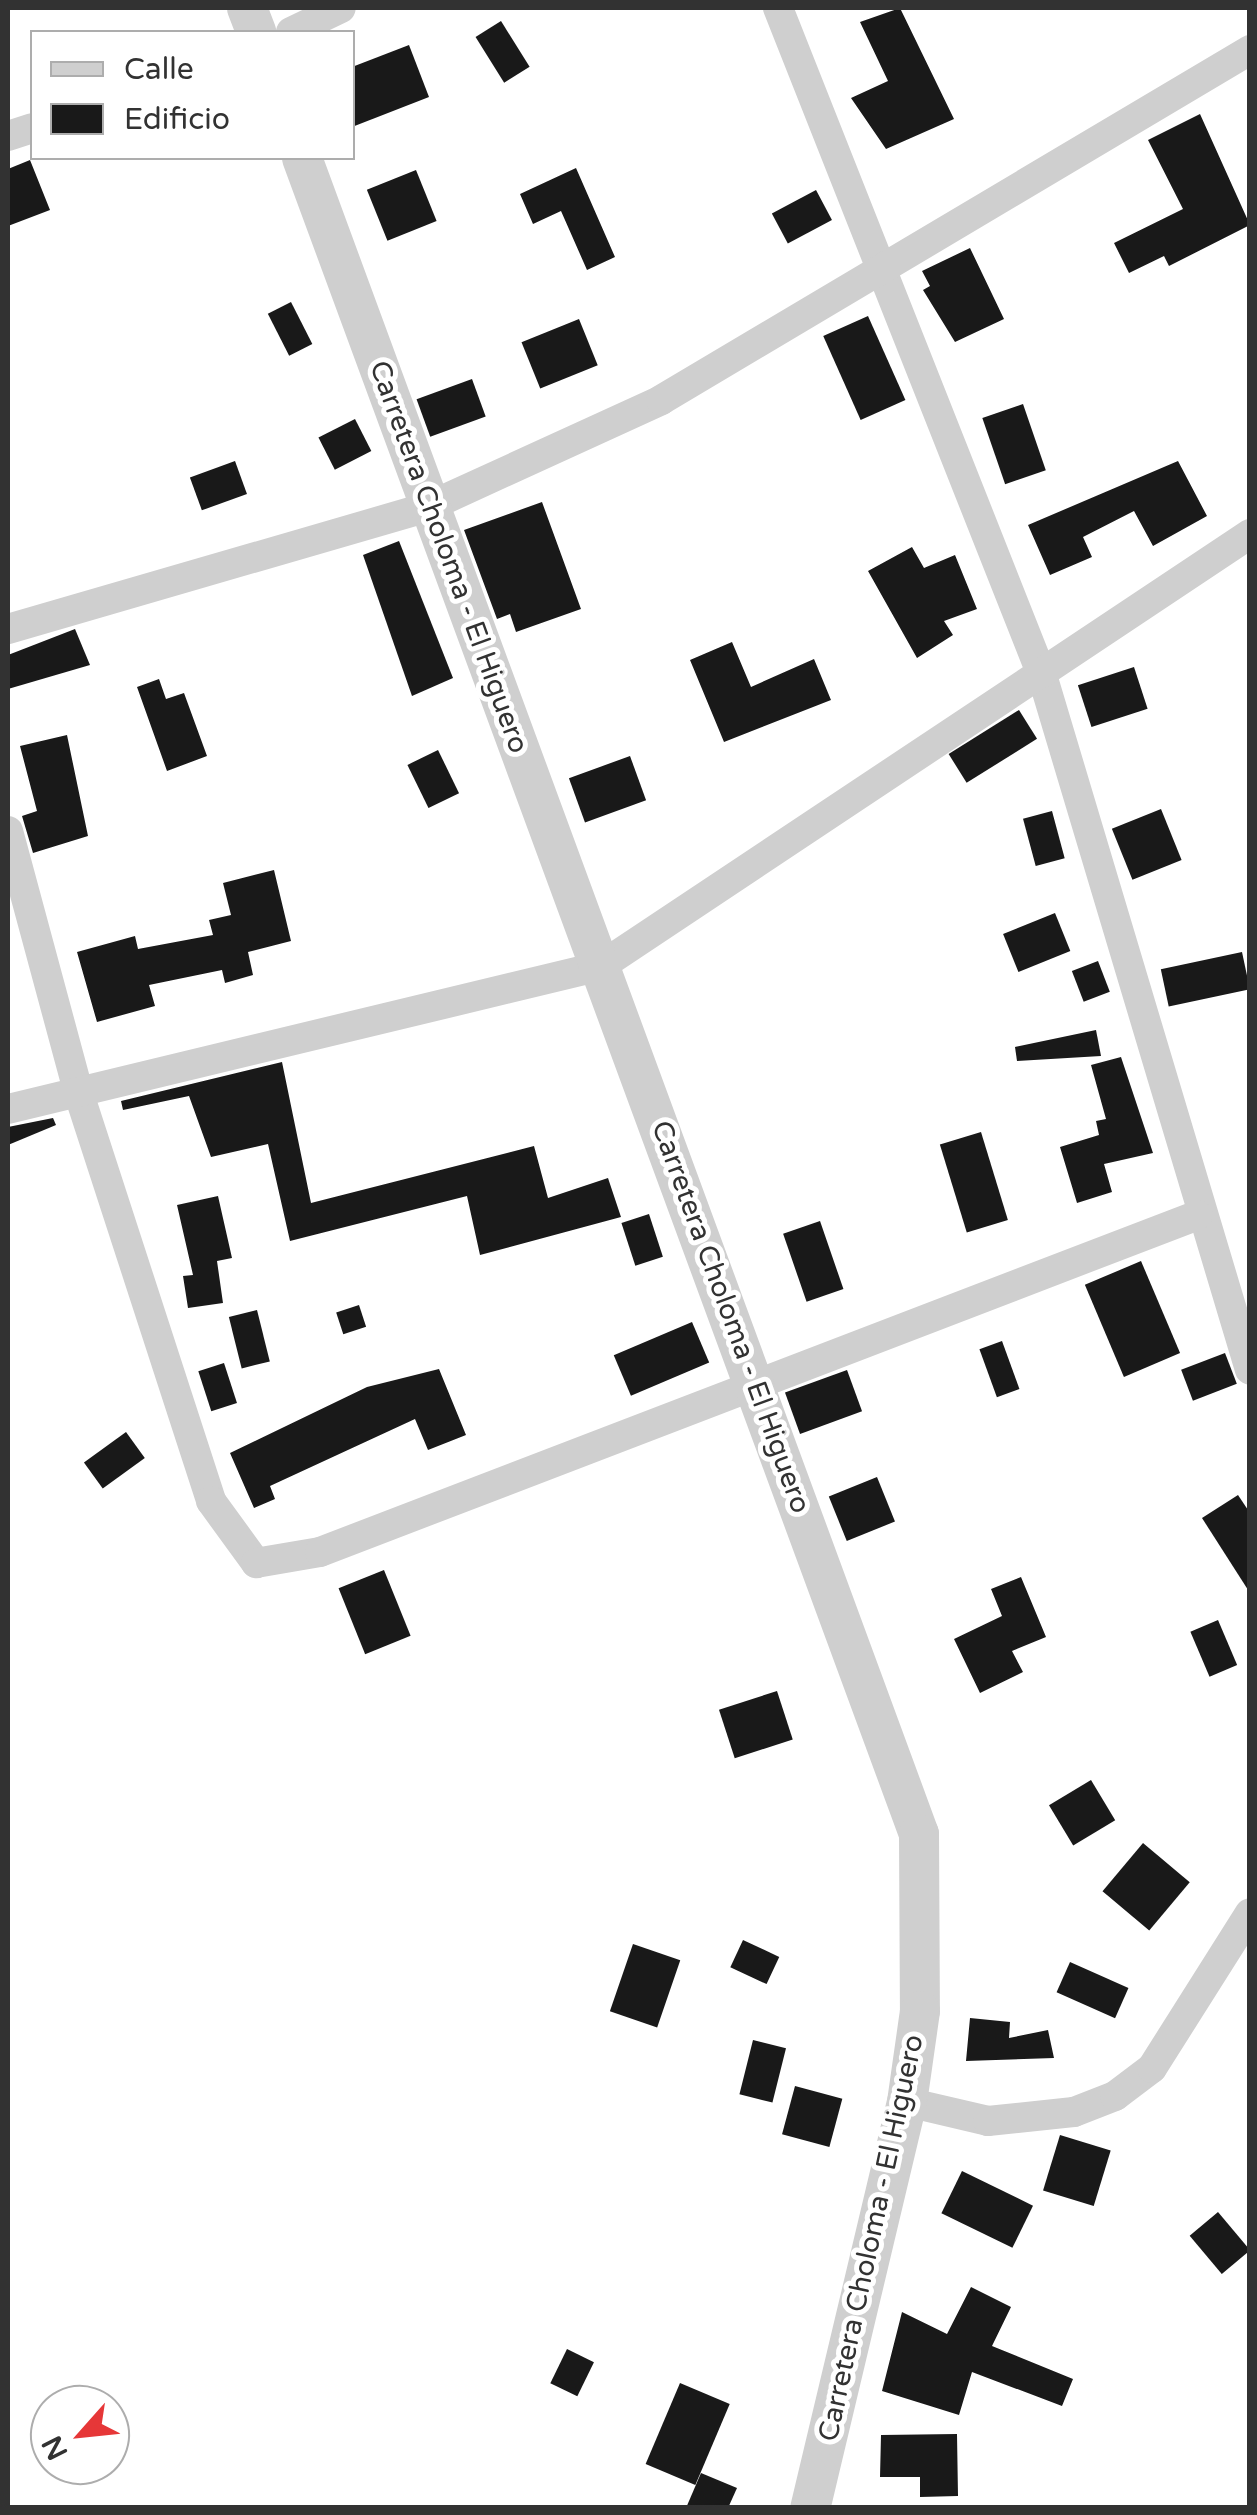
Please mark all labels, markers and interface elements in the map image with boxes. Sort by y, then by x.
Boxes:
legend [30,30,355,160]
text: Calle [124,51,194,88]
text: Edificio [124,101,230,138]
street label: Carretera Choloma - El Higuero [362,356,536,758]
street label: Carretera Choloma - El Higuero [644,1116,818,1518]
street label: Carretera Choloma - El Higuero [811,2032,931,2444]
north arrow [30,2385,130,2485]
text: N [35,2430,75,2465]

